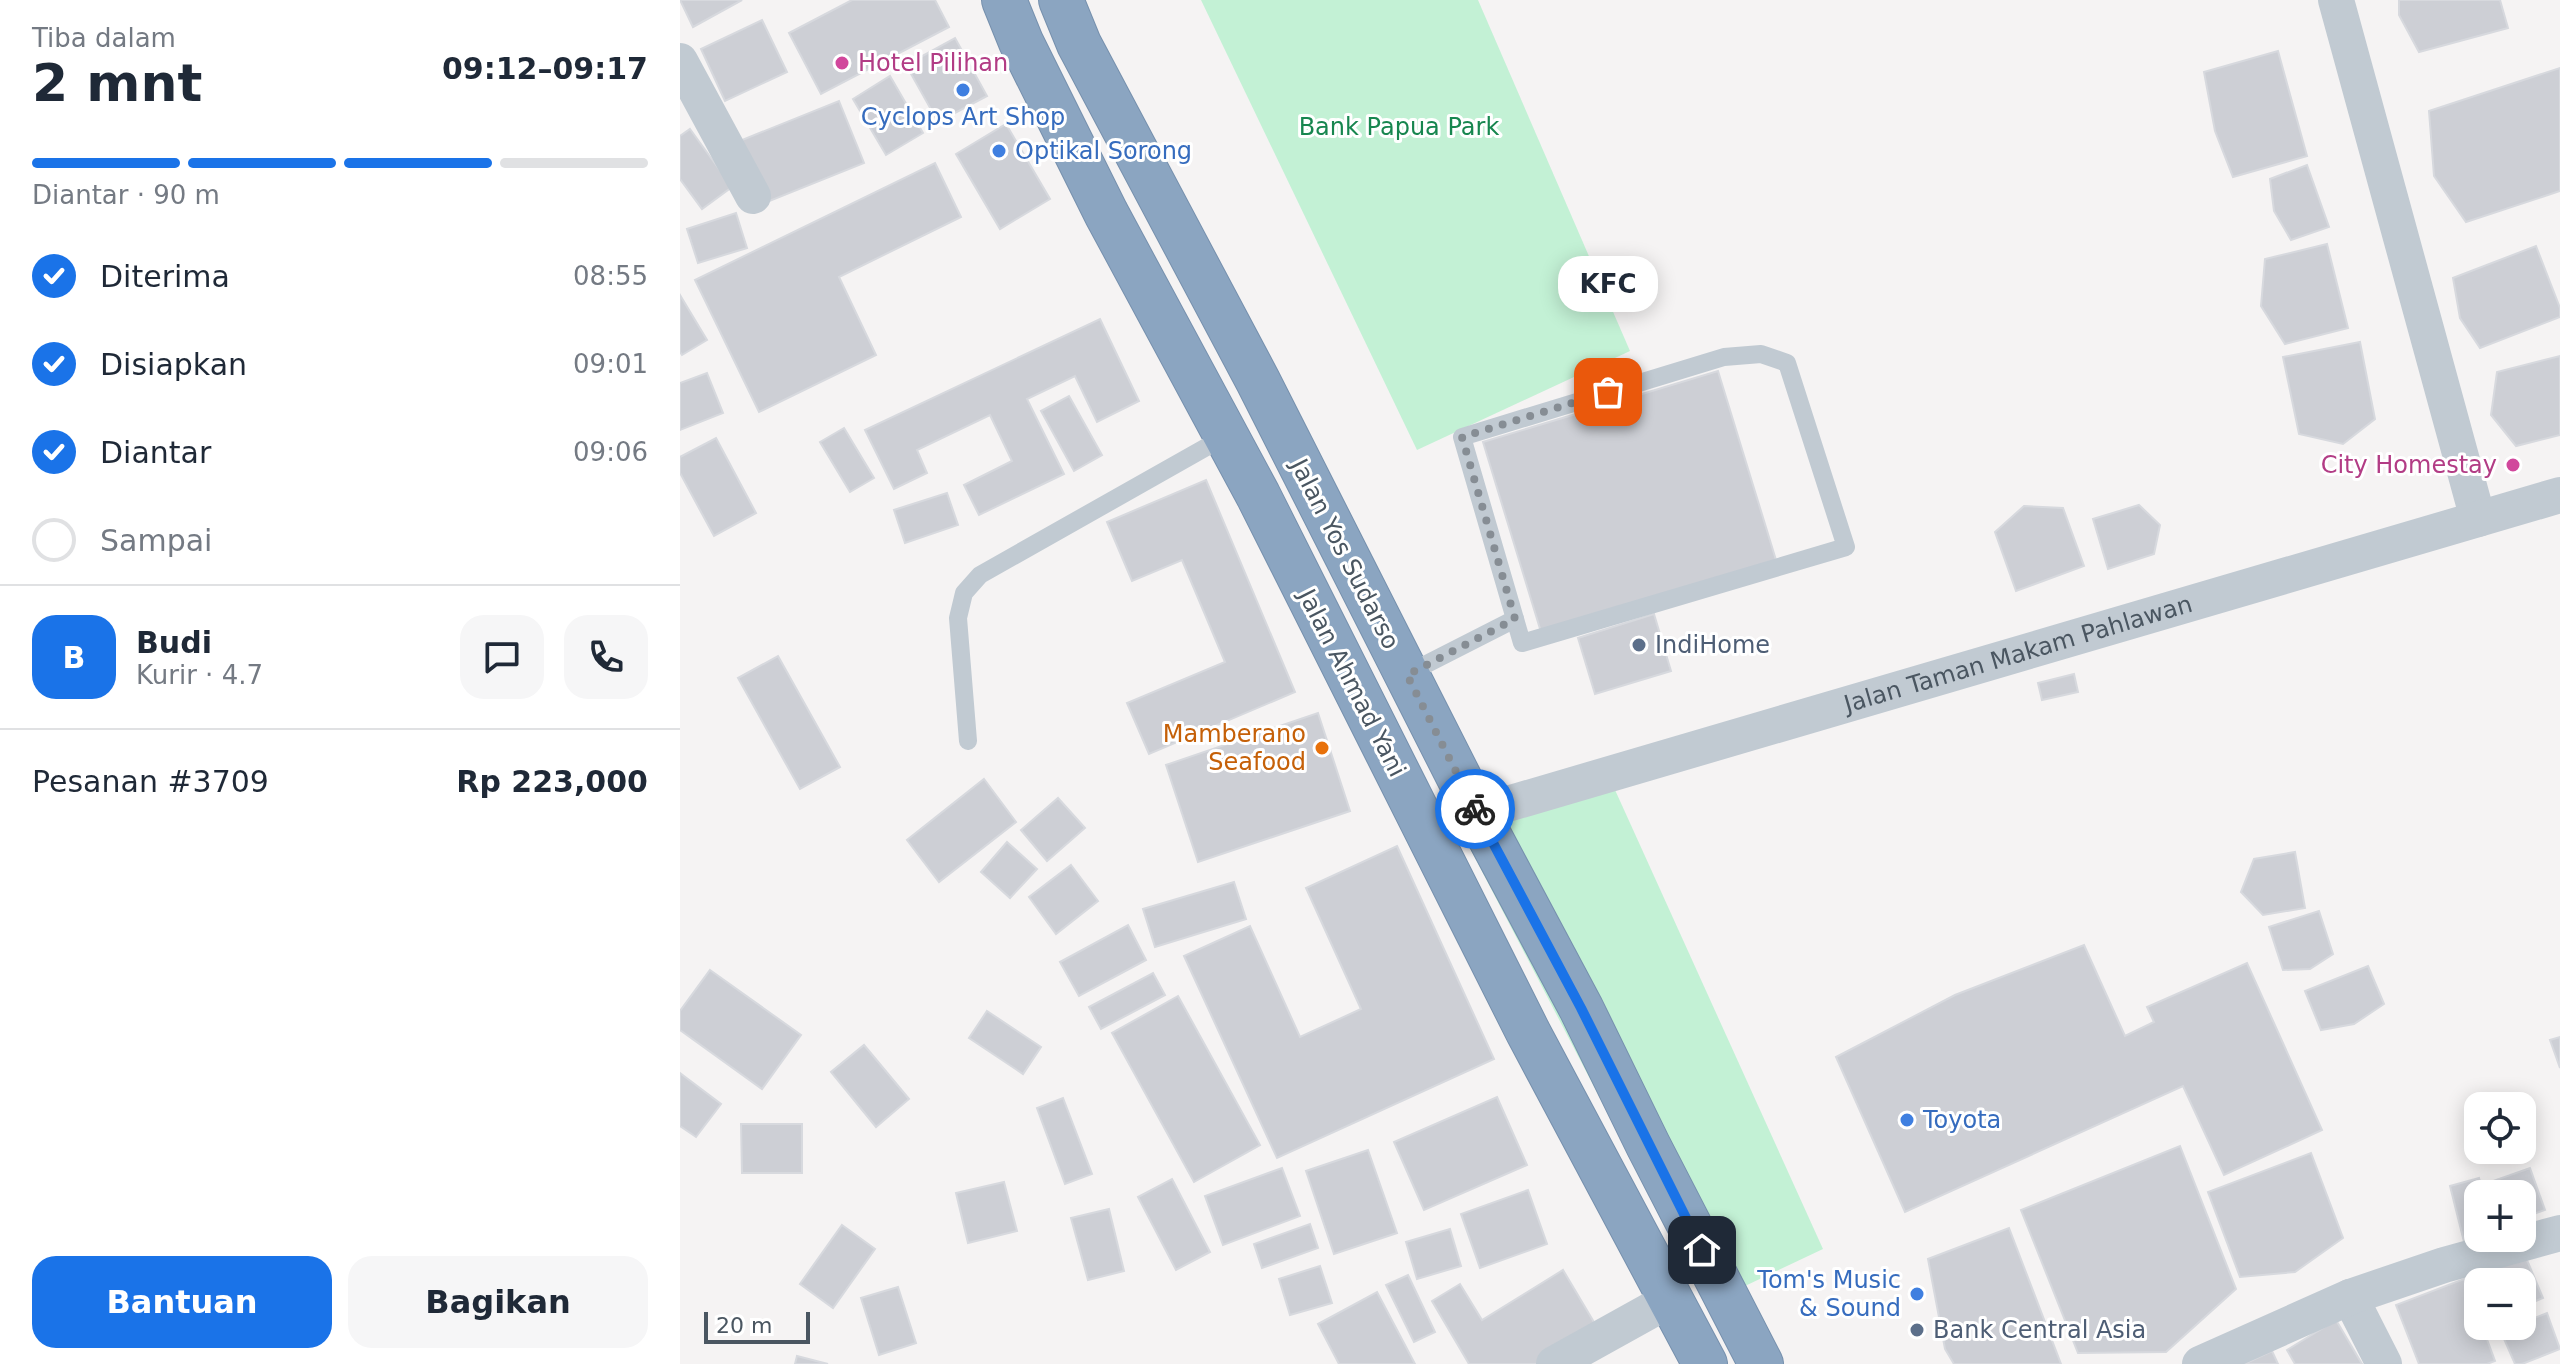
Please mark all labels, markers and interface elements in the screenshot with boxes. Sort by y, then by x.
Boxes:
text: Tiba dalam [32,23,176,53]
place label: Hotel Pilihan [858,49,1008,77]
text: 09:12–09:17 [442,51,648,86]
text: 2 mnt [32,53,202,113]
marker: Hotel Pilihan [833,54,851,72]
marker: Cyclops Art Shop [954,81,972,99]
place label: Cyclops Art Shop [861,103,1065,131]
park label: Bank Papua Park [1299,113,1499,141]
place label: Optikal Sorong [1015,137,1192,165]
marker: Optikal Sorong [990,142,1008,160]
text: Diantar · 90 m [32,180,220,210]
icon: check [32,254,76,298]
callout: KFC [1558,256,1658,312]
text: Diterima [100,259,230,294]
text: 08:55 [573,261,648,291]
text: KFC [1580,269,1637,299]
icon: check [32,342,76,386]
text: Disiapkan [100,347,247,382]
text: 09:01 [573,349,648,379]
pin [1574,358,1642,426]
icon: bag [1586,370,1630,414]
icon: check [32,430,76,474]
text: Diantar [100,435,211,470]
text: 09:06 [573,437,648,467]
place label: City Homestay [2321,451,2497,479]
street label: Jalan Yos Sudarso [1284,452,1405,654]
marker: City Homestay [2504,456,2522,474]
text: Sampai [100,523,212,558]
street label: Jalan Ahmad Yani [1292,583,1411,781]
street label: Jalan Taman Makam Pahlawan [1839,590,2195,719]
button: chat [460,615,544,699]
button: phone [564,615,648,699]
text: Budi [136,625,212,660]
place label: IndiHome [1655,631,1770,659]
marker: IndiHome [1630,636,1648,654]
text: B [63,640,85,675]
text: Kurir · 4.7 [136,660,263,690]
place label: Mamberano Seafood [1163,720,1306,776]
marker: Mamberano Seafood [1313,739,1331,757]
text: Pesanan #3709 [32,764,269,799]
text: Rp 223,000 [456,764,648,799]
courier [1435,769,1515,849]
icon: bike [1453,787,1497,831]
map controls [2464,1092,2536,1340]
button: locate [2464,1092,2536,1164]
place label: Toyota [1922,1106,2001,1134]
marker: Toyota [1898,1111,1916,1129]
button: + [2464,1180,2536,1252]
pin [1668,1216,1736,1284]
icon: home [1680,1228,1724,1272]
button: Bantuan [32,1256,332,1348]
button: Bagikan [348,1256,648,1348]
place label: Tom's Music & Sound [1756,1266,1901,1322]
button: − [2464,1268,2536,1340]
marker: Tom's Music & Sound [1908,1285,1926,1303]
scale bar [704,1308,810,1344]
text: 20 m [716,1313,772,1338]
place label: Bank Central Asia [1933,1316,2146,1344]
marker: Bank Central Asia [1908,1321,1926,1339]

